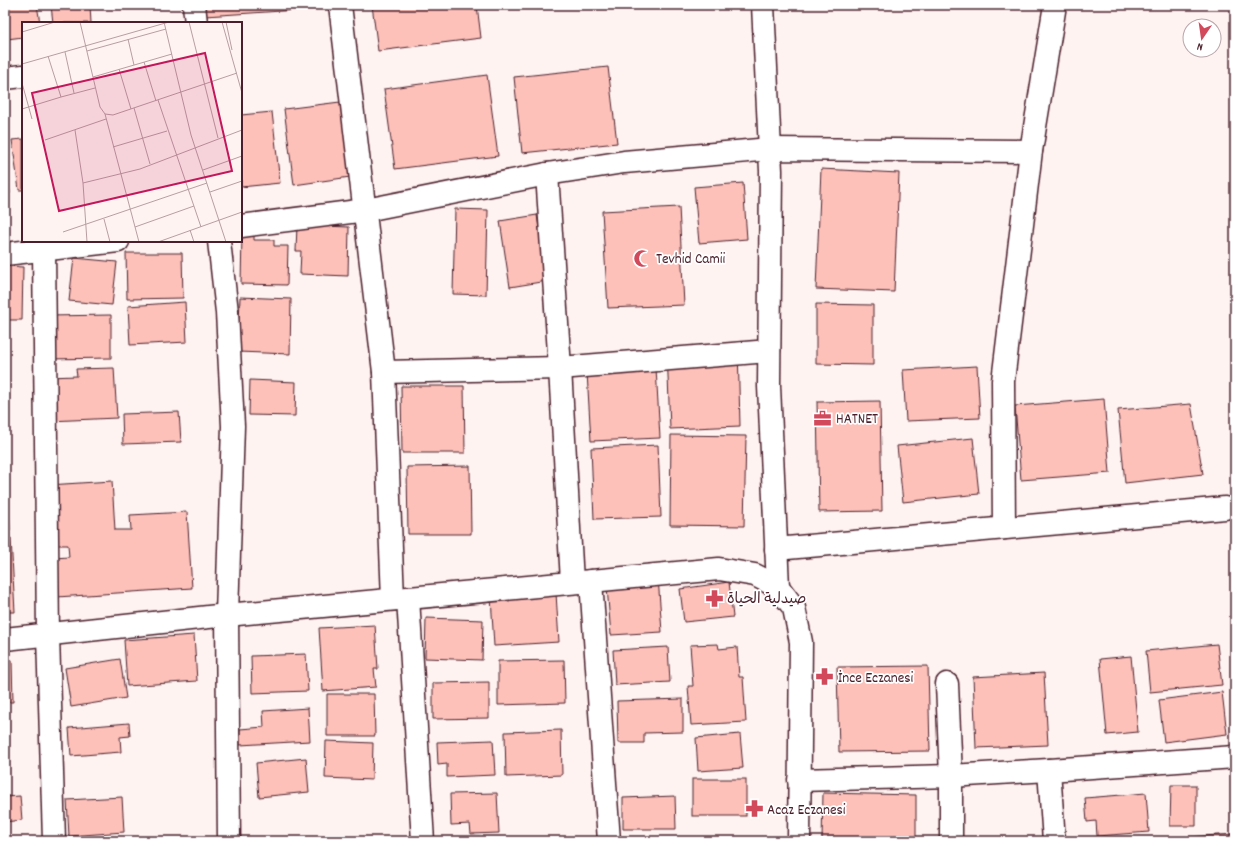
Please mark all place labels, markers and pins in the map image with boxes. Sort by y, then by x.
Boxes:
mosque icon: Tevhid Camii [633,248,653,268]
place label: Tevhid Camii [656,249,725,271]
office icon: HATNET [813,408,833,428]
place label: HATNET [836,409,878,431]
pharmacy icon: صيدلية الحياة [704,588,724,608]
place label: صيدلية الحياة [727,589,806,611]
pharmacy icon: İnce Eczanesi [815,667,835,687]
place label: İnce Eczanesi [838,668,914,690]
pharmacy icon: Acaz Eczanesi [744,799,764,819]
place label: Acaz Eczanesi [767,800,846,822]

